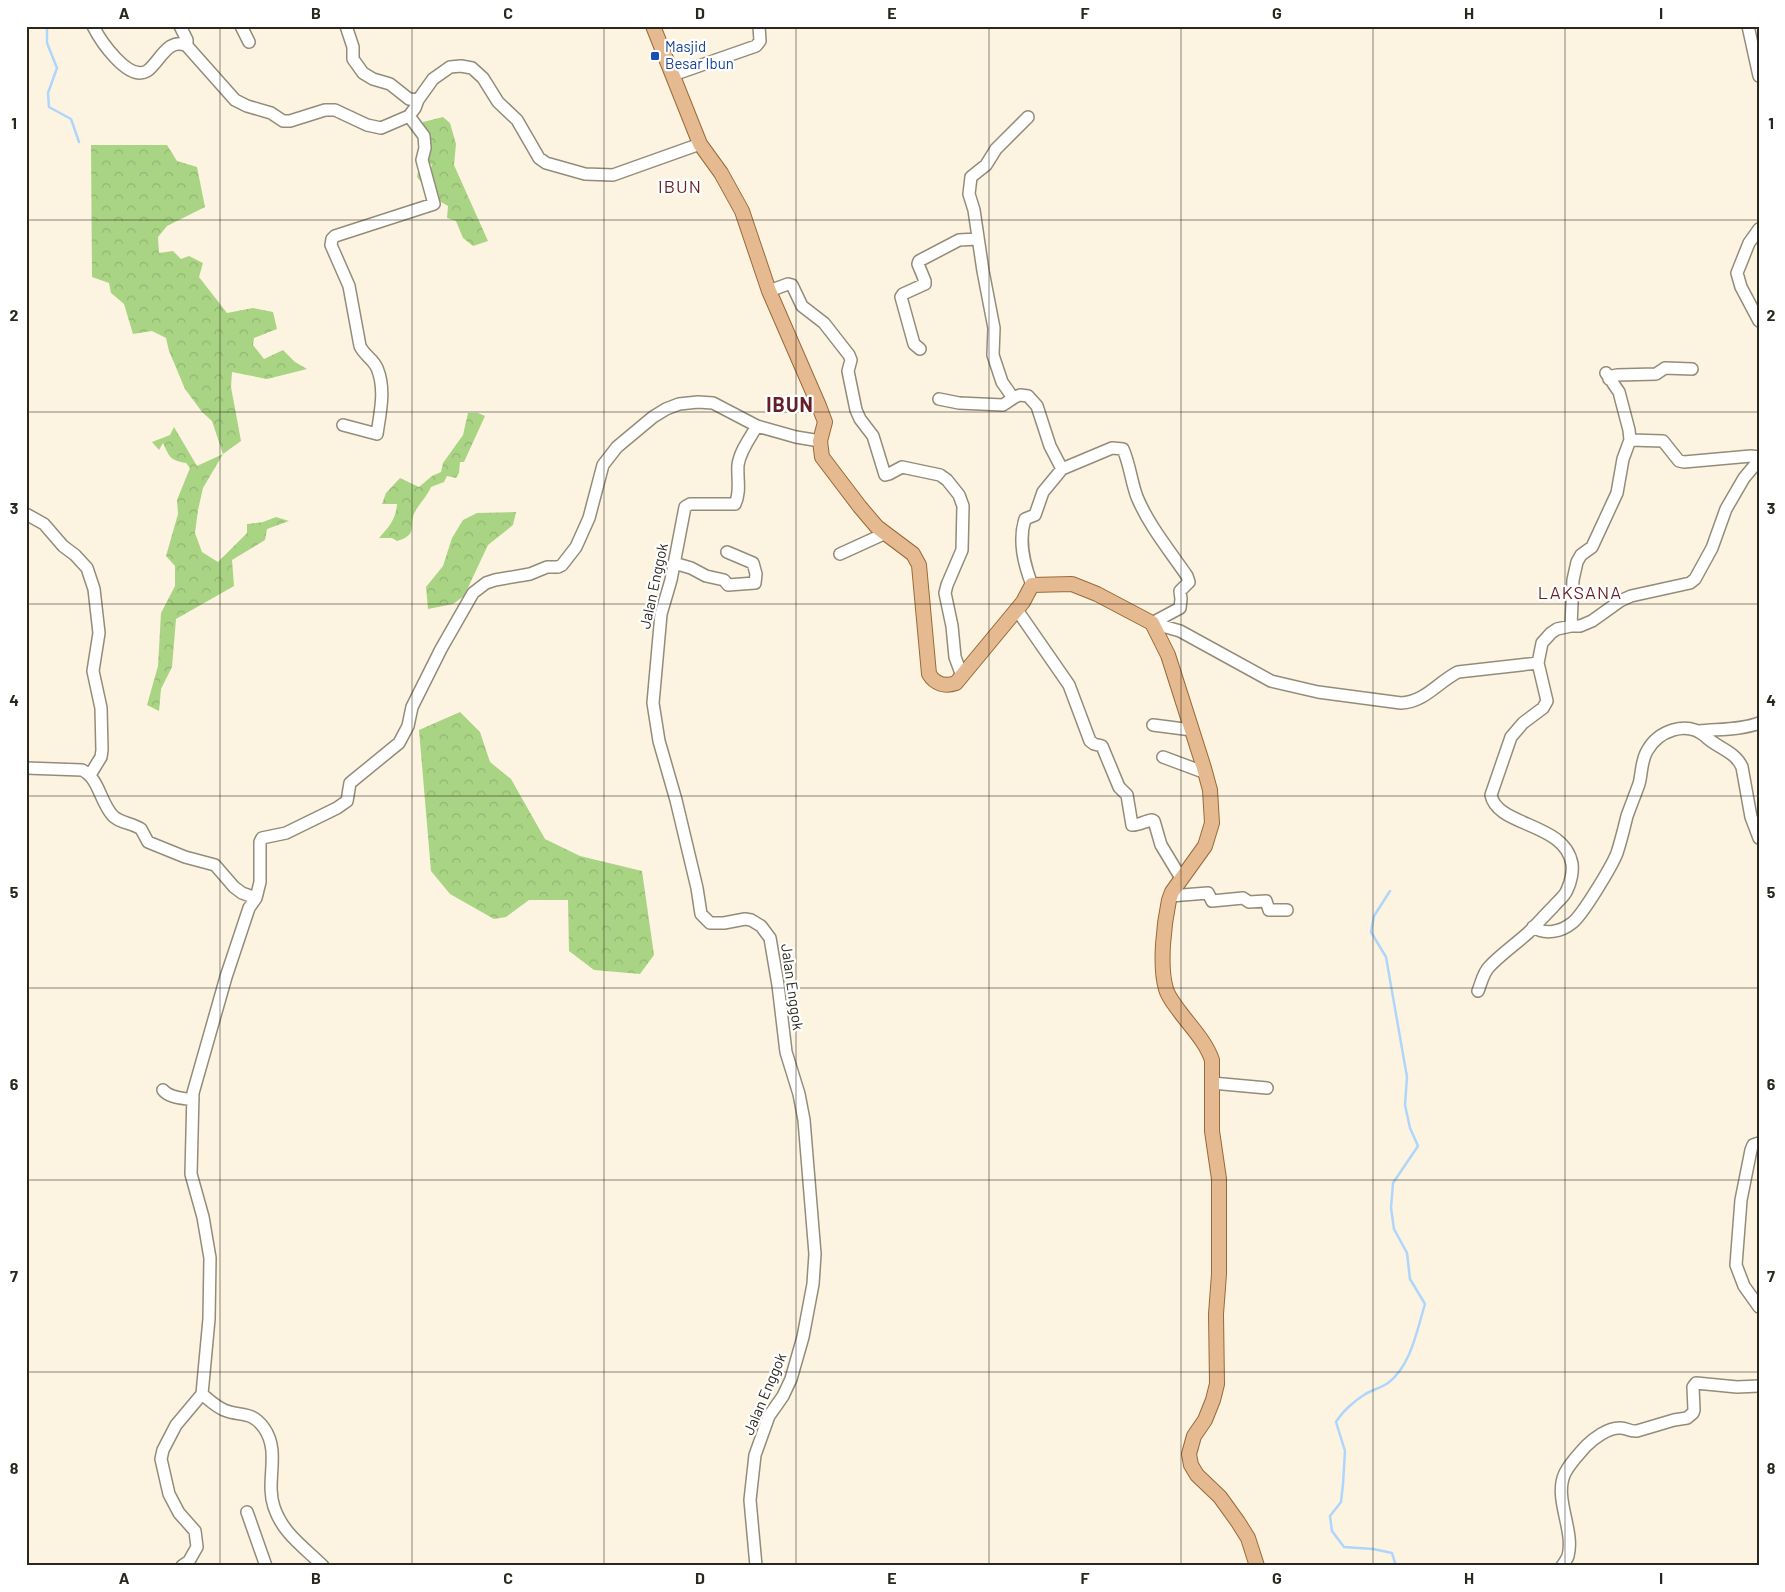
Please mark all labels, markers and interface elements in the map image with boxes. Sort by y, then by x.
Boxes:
text: A [119,3,130,22]
text: B [311,3,321,22]
text: C [503,3,513,22]
text: D [695,3,705,22]
text: E [887,3,897,22]
text: F [1081,3,1090,22]
text: G [1272,3,1282,22]
text: H [1464,3,1474,22]
text: I [1659,3,1663,22]
place label: Masjid Besar Ibun [665,37,734,72]
marker: Masjid Besar Ibun [649,50,661,62]
text: 1 [11,113,17,132]
text: 1 [1768,113,1774,132]
district label: IBUN [658,175,702,197]
text: 2 [10,305,19,324]
text: 2 [1767,305,1776,324]
district label: IBUN [766,392,814,416]
text: 3 [10,498,18,517]
text: 3 [1767,498,1775,517]
street label: Jalan Enggok [635,541,671,630]
district label: LAKSANA [1538,581,1622,603]
text: 4 [9,690,19,709]
text: 4 [1766,690,1776,709]
text: 5 [10,882,19,901]
text: 5 [1767,882,1776,901]
street label: Jalan Enggok [778,942,808,1032]
text: 6 [10,1074,19,1093]
text: 6 [1767,1074,1776,1093]
text: 7 [10,1266,18,1285]
text: 7 [1767,1266,1775,1285]
street label: Jalan Enggok [739,1349,790,1437]
text: 8 [10,1458,19,1477]
text: 8 [1767,1458,1776,1477]
text: A [119,1568,130,1587]
text: B [311,1568,321,1587]
text: C [503,1568,513,1587]
text: D [695,1568,705,1587]
text: E [887,1568,897,1587]
text: F [1081,1568,1090,1587]
text: G [1272,1568,1282,1587]
text: H [1464,1568,1474,1587]
text: I [1659,1568,1663,1587]

